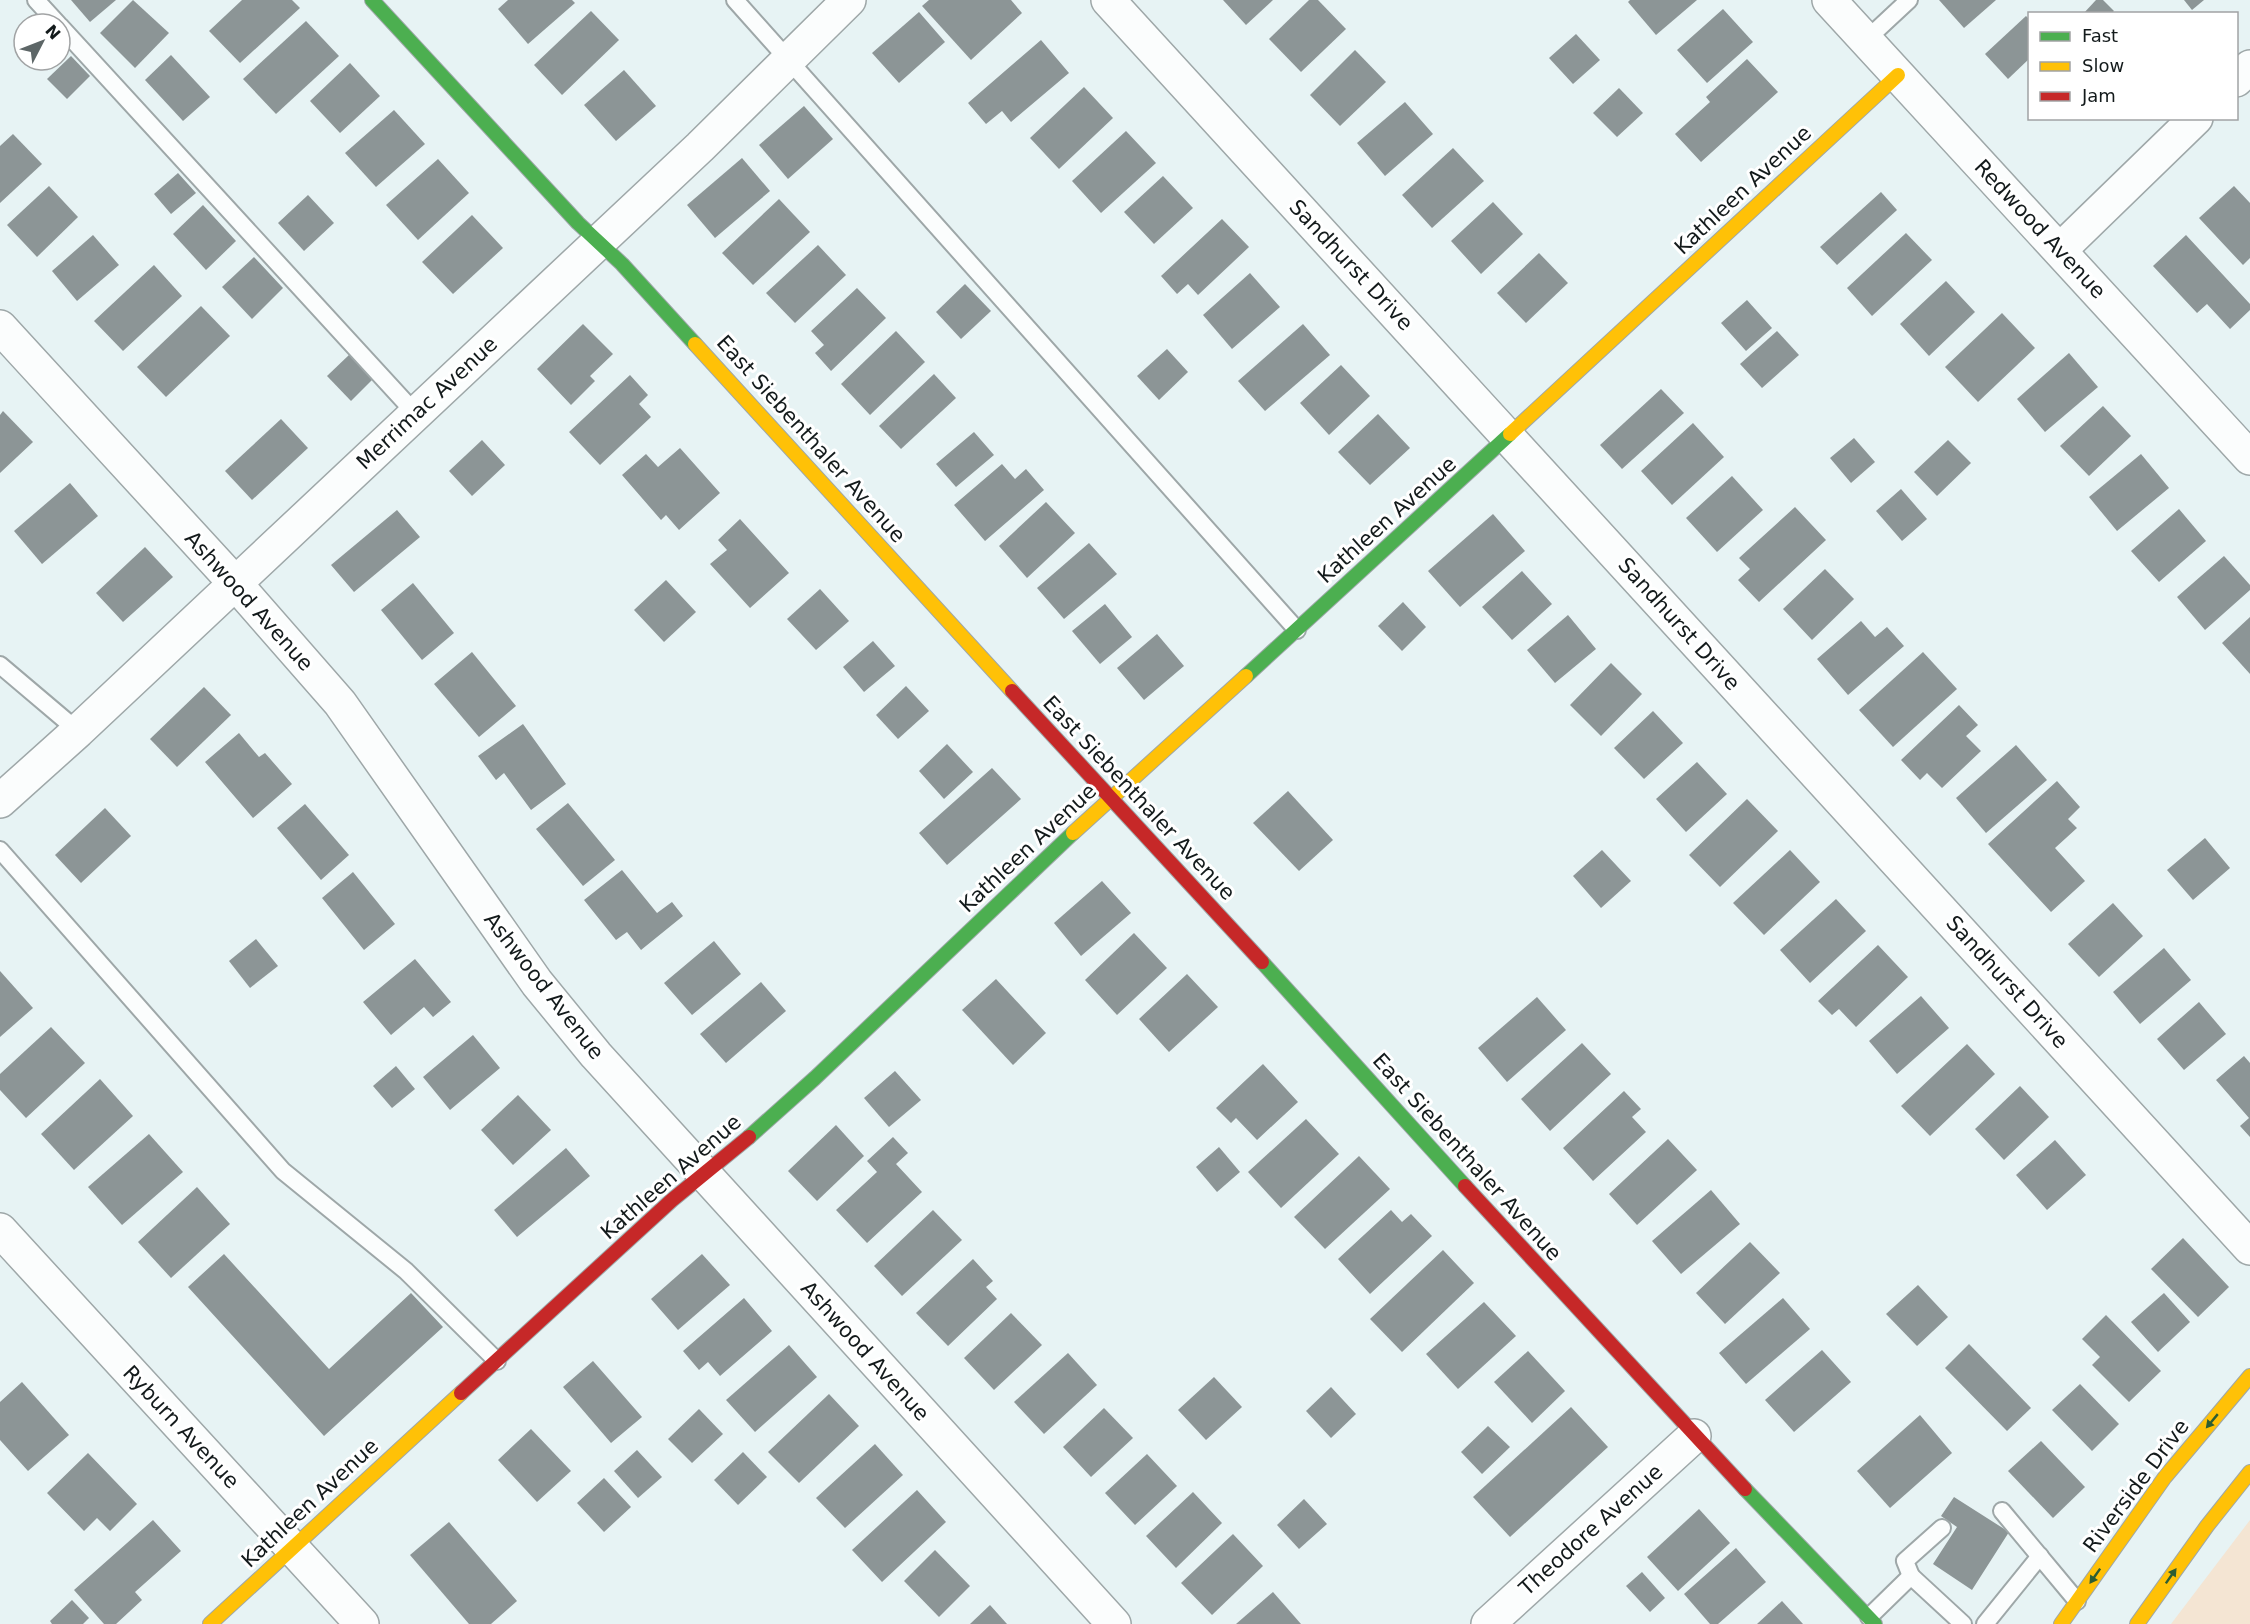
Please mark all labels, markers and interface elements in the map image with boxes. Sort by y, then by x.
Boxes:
north arrow [12,12,72,72]
legend [2028,12,2238,120]
text: N [41,21,64,44]
text: Fast [2082,25,2118,46]
text: Slow [2082,55,2124,76]
text: Jam [2081,85,2116,106]
street label: Kathleen Avenue [1670,121,1816,259]
street label: Redwood Avenue [1970,155,2110,303]
street label: Sandhurst Drive [1284,195,1418,335]
street label: East Siebenthaler Avenue [712,331,910,547]
street label: Merrimac Avenue [352,332,502,474]
street label: Kathleen Avenue [1313,452,1461,588]
street label: Ashwood Avenue [180,526,318,676]
street label: Sandhurst Drive [1613,553,1745,695]
street label: East Siebenthaler Avenue [1038,691,1240,905]
street label: Kathleen Avenue [955,779,1101,917]
street label: Ashwood Avenue [479,908,609,1064]
street label: Sandhurst Drive [1941,911,2073,1053]
street label: East Siebenthaler Avenue [1368,1049,1566,1265]
street label: Kathleen Avenue [596,1110,746,1244]
street label: Ashwood Avenue [796,1276,934,1426]
street label: Ryburn Avenue [118,1361,244,1493]
one-way arrow [2206,1413,2219,1429]
street label: Riverside Drive [2078,1415,2194,1557]
street label: Kathleen Avenue [237,1434,383,1572]
street label: Theodore Avenue [1514,1460,1667,1601]
one-way arrow [2089,1567,2101,1583]
one-way arrow [2165,1569,2177,1585]

